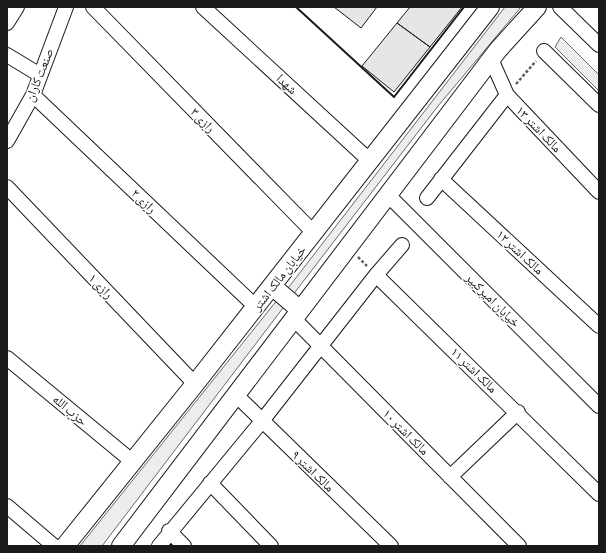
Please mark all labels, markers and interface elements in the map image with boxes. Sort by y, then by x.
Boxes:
street label: صنعت کاران [22,46,57,104]
street label: شهدا [274,71,300,97]
street label: مالک اشتر ۱۳ [512,103,565,156]
street label: رازی ۳ [187,104,218,136]
street label: رازی ۲ [128,186,160,217]
street label: مالک اشتر ۱۲ [493,226,547,278]
street label: خیابان مالک اشتر [248,243,310,315]
street label: خیابان امیرکبیر [461,269,523,331]
street label: رازی ۱ [85,270,116,302]
street label: مالک اشتر ۱۱ [447,344,500,397]
street label: حزب الله [49,391,90,429]
street label: مالک اشتر ۱۰ [379,406,432,459]
street label: مالک اشتر ۹ [288,447,337,496]

